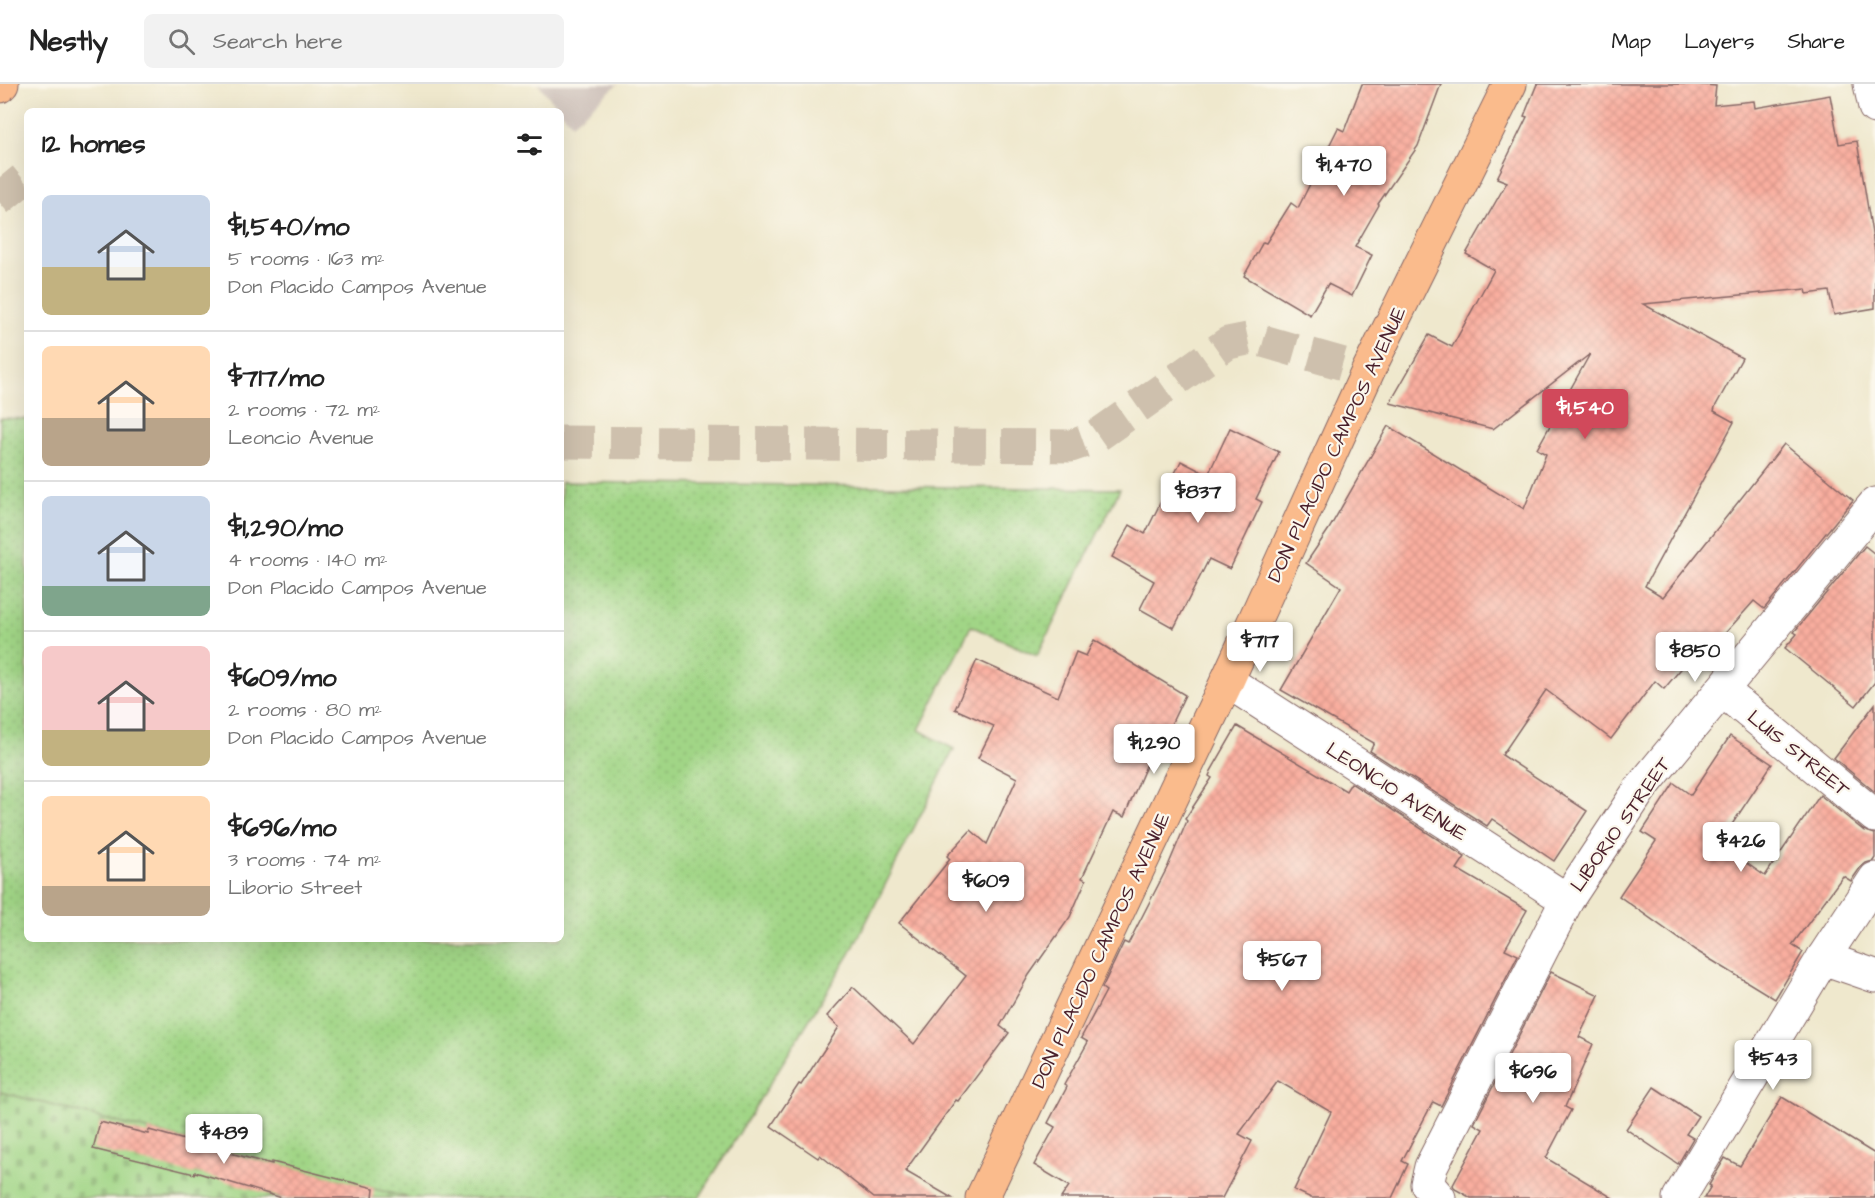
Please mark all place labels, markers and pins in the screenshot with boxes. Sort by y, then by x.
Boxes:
pin: $1,470 [1295,146,1393,197]
pin: $1,540 [1536,389,1634,440]
pin: $837 [1162,473,1234,524]
pin: $717 [1224,622,1296,673]
pin: $850 [1659,632,1731,683]
pin: $1,290 [1105,724,1203,775]
pin: $426 [1705,822,1777,873]
pin: $609 [950,862,1022,913]
pin: $567 [1246,941,1318,992]
pin: $543 [1737,1040,1809,1091]
pin: $696 [1497,1053,1569,1104]
pin: $489 [188,1114,260,1165]

